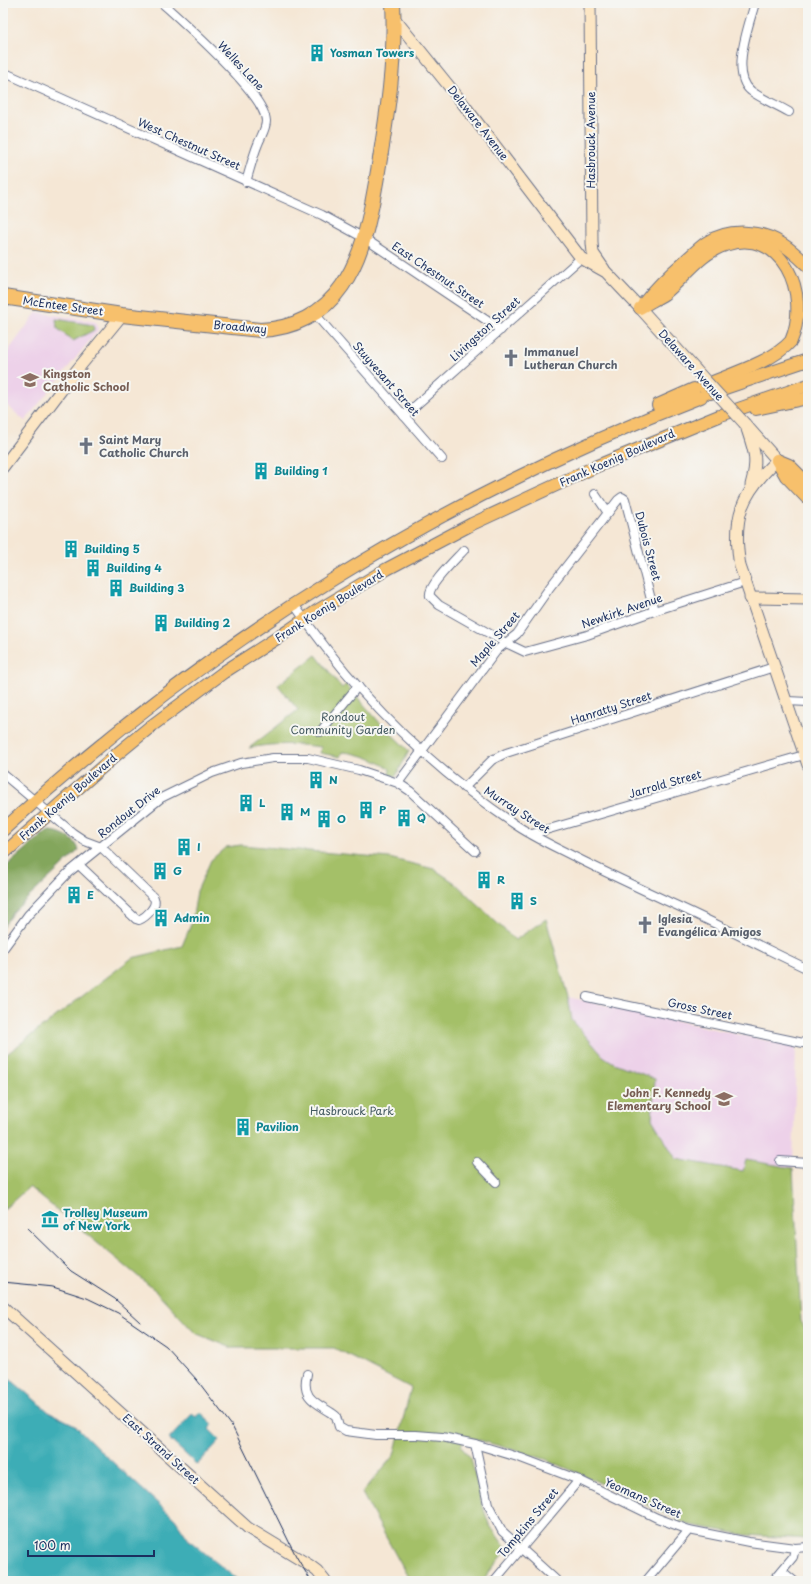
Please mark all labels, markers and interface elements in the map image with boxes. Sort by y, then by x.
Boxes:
street label: Welles Lane [214,37,269,94]
building icon: Yosman Towers [307,43,327,63]
place label: Yosman Towers [330,44,414,61]
street label: Delaware Avenue [444,82,513,164]
street label: Hasbrouck Avenue [582,91,599,189]
street label: West Chestnut Street [135,113,244,174]
street label: East Chestnut Street [389,237,488,312]
street label: McEntee Street [22,291,105,320]
street label: Livingston Street [446,292,524,365]
street label: Broadway [213,316,268,337]
street label: Delaware Avenue [655,325,728,404]
street label: Stuyvesant Street [349,337,424,420]
place label: Immanuel Lutheran Church [524,343,618,373]
church icon: Immanuel Lutheran Church [501,348,521,368]
place label: Kingston Catholic School [43,365,129,395]
school or university icon: Kingston Catholic School [20,370,40,390]
street label: Frank Koenig Boulevard [556,424,677,491]
place label: Saint Mary Catholic Church [99,431,189,461]
church icon: Saint Mary Catholic Church [76,436,96,456]
building icon: Building 1 [251,461,271,481]
place label: Building 1 [274,462,327,479]
street label: Dubois Street [631,509,666,583]
building icon: Building 5 [61,539,81,559]
place label: Building 5 [84,540,140,557]
building icon: Building 4 [83,558,103,578]
place label: Building 4 [106,559,162,576]
street label: Frank Koenig Boulevard [271,565,386,646]
building icon: Building 3 [106,578,126,598]
place label: Building 3 [129,579,184,596]
street label: Newkirk Avenue [579,589,665,632]
street label: Maple Street [466,607,524,670]
building icon: Building 2 [151,613,171,633]
place label: Building 2 [174,614,231,631]
street label: Hanratty Street [568,686,654,729]
park label: Rondout Community Garden [291,708,395,738]
street label: Frank Koenig Boulevard [15,749,120,844]
street label: Jarrold Street [627,765,704,802]
building icon: N [306,770,326,790]
place label: N [329,771,338,788]
street label: Rondout Drive [94,782,164,842]
street label: Murray Street [481,782,554,838]
building icon: L [236,793,256,813]
place label: L [259,794,266,811]
building icon: P [356,800,376,820]
place label: P [379,801,386,818]
building icon: M [277,802,297,822]
place label: M [300,803,310,820]
building icon: Q [394,808,414,828]
building icon: O [314,809,334,829]
place label: Q [417,809,426,826]
place label: O [337,810,346,827]
building icon: I [174,837,194,857]
place label: I [197,838,201,855]
building icon: G [150,861,170,881]
place label: G [173,862,182,879]
building icon: R [474,870,494,890]
place label: R [497,871,505,888]
building icon: E [64,885,84,905]
place label: E [87,886,94,903]
building icon: S [507,891,527,911]
place label: S [530,892,537,909]
building icon: Admin [151,908,171,928]
place label: Admin [173,909,210,926]
place label: Iglesia Evangélica Amigos [658,910,761,940]
church icon: Iglesia Evangélica Amigos [635,915,655,935]
street label: Gross Street [666,993,734,1024]
place label: John F. Kennedy Elementary School [607,1084,711,1114]
school or university icon: John F. Kennedy Elementary School [714,1089,734,1109]
park label: Hasbrouck Park [310,1102,394,1119]
building icon: Pavilion [233,1117,253,1137]
place label: Pavilion [256,1118,299,1135]
place label: Trolley Museum of New York [63,1204,148,1234]
museum icon: Trolley Museum of New York [40,1209,60,1229]
street label: East Strand Street [119,1409,204,1488]
street label: Yeomans Street [602,1473,685,1522]
street label: Tompkins Street [493,1484,562,1561]
scale bar [28,1532,154,1558]
text: 100 m [34,1536,71,1554]

